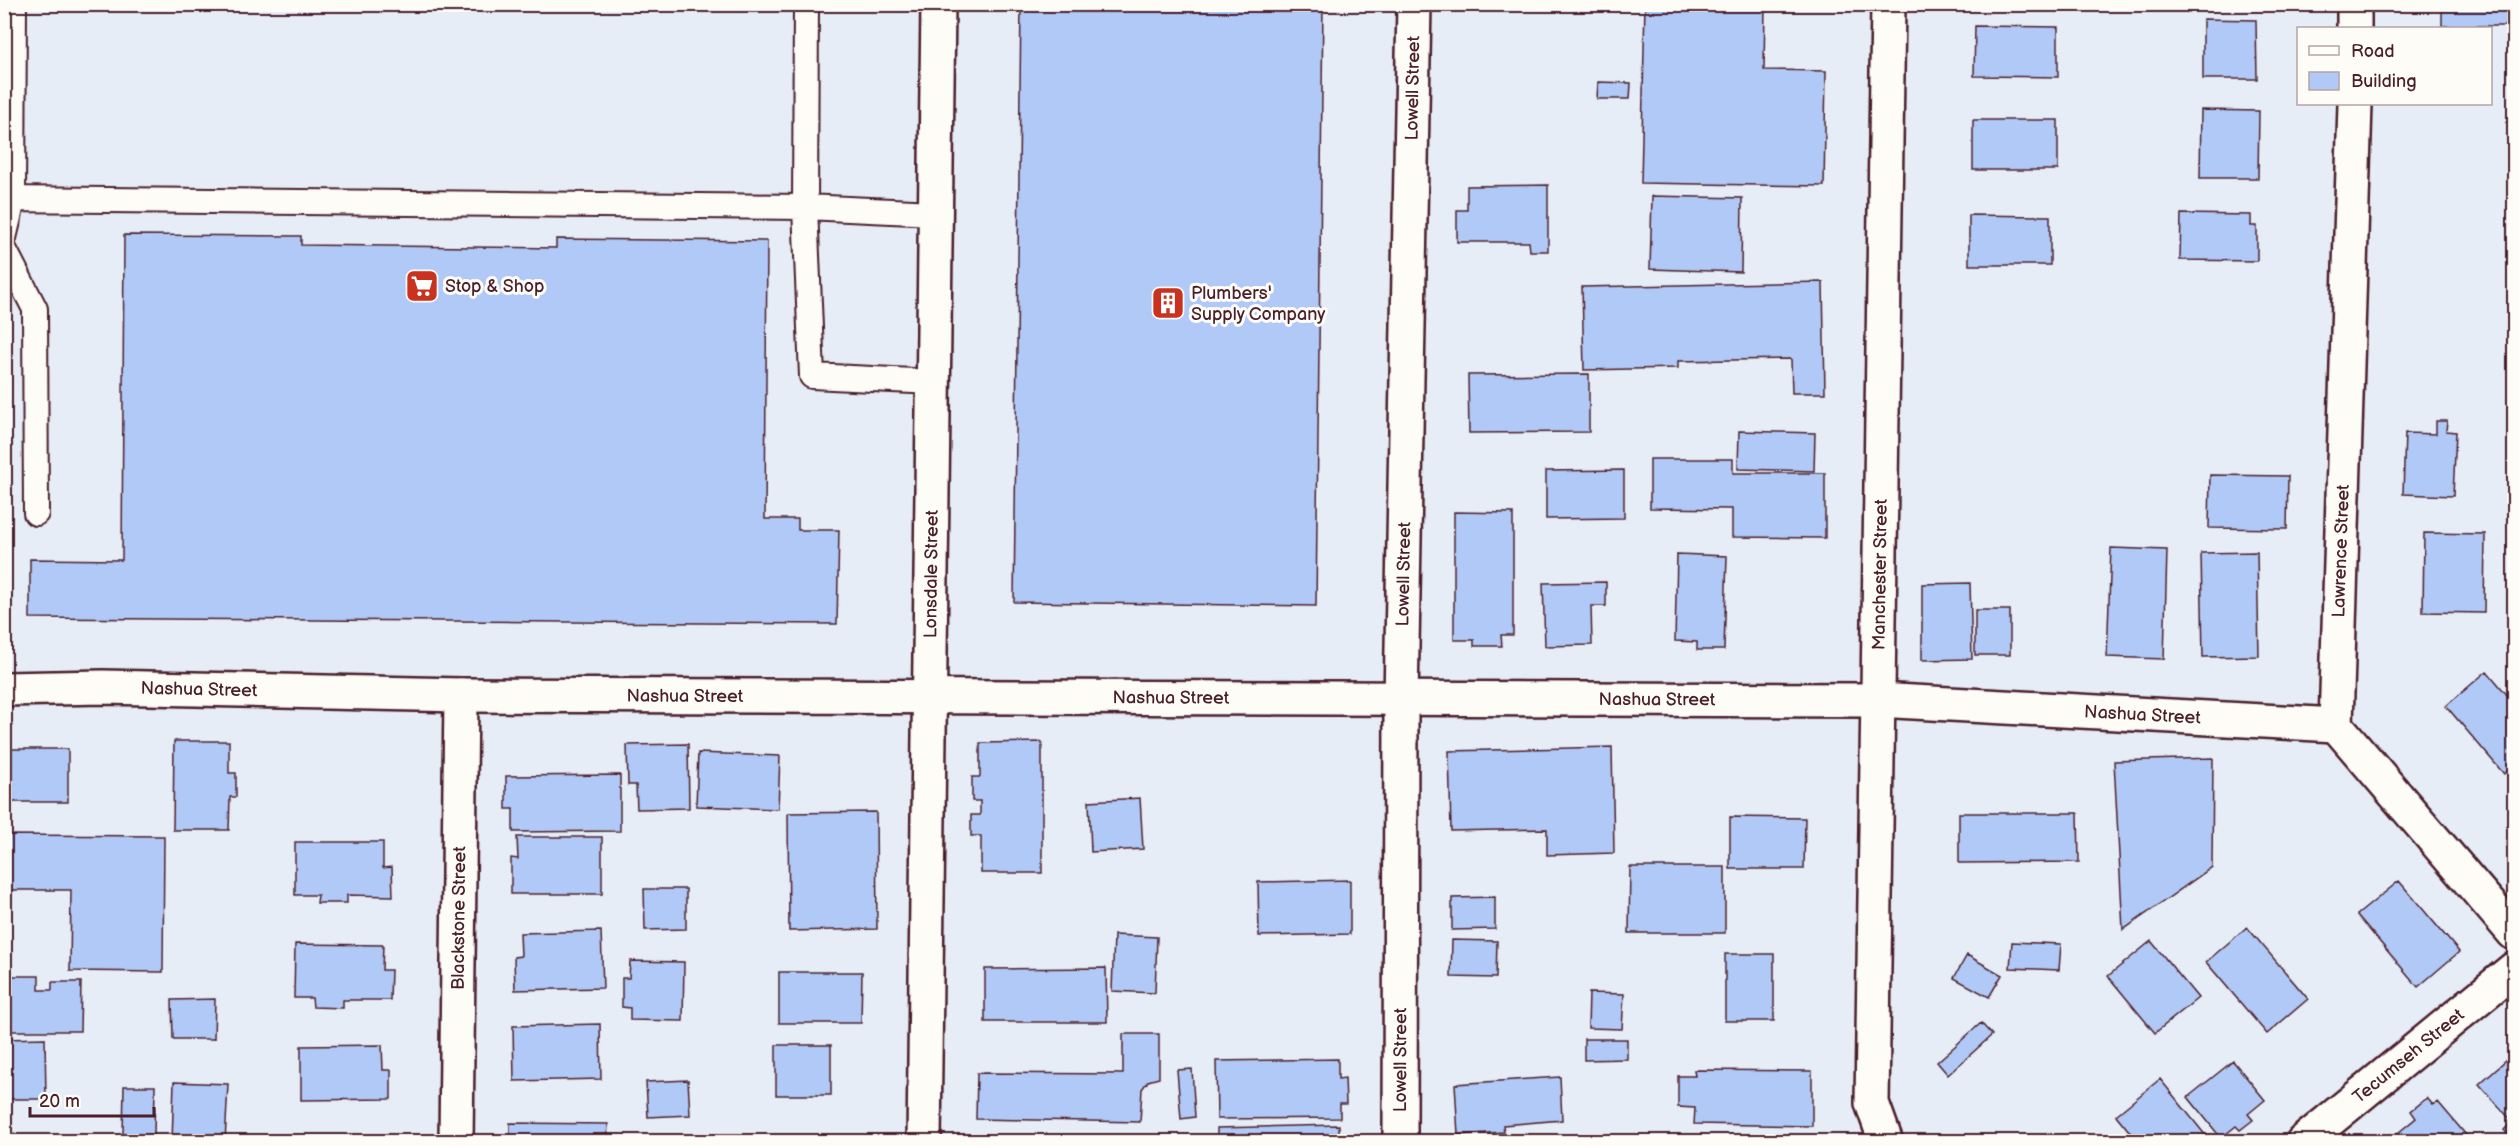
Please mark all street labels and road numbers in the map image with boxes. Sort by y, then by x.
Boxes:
street label: Lowell Street [1401,35,1424,141]
street label: Lawrence Street [2328,484,2354,618]
street label: Manchester Street [1868,498,1891,650]
street label: Lonsdale Street [920,509,942,638]
street label: Lowell Street [1392,521,1415,626]
street label: Nashua Street [140,677,258,701]
street label: Nashua Street [626,685,744,706]
street label: Nashua Street [1112,687,1230,708]
street label: Nashua Street [1598,689,1716,710]
street label: Nashua Street [2084,701,2202,728]
street label: Blackstone Street [447,846,470,990]
street label: Tecumseh Street [2348,1004,2468,1108]
street label: Lowell Street [1390,1007,1411,1112]

